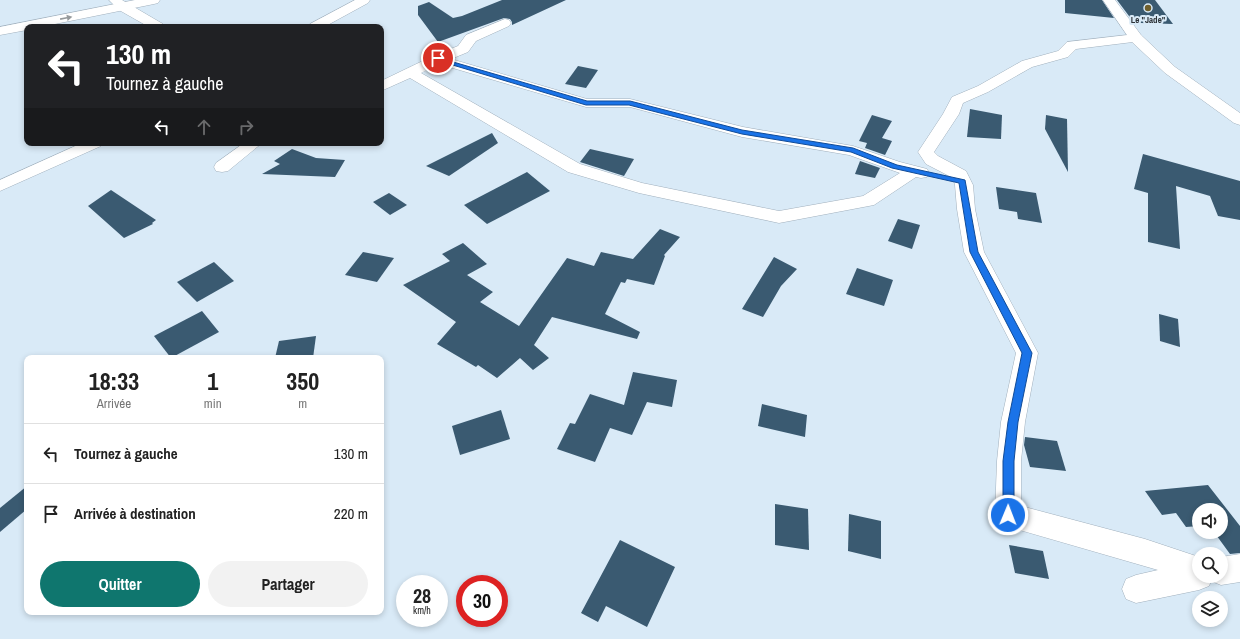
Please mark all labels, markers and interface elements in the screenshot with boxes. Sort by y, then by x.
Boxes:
marker: Le "Jade" [1143,3,1153,13]
place label: Le "Jade" [1131,14,1166,26]
one-way arrow [60,15,72,21]
text: 130 m [106,35,171,73]
icon: left [40,40,92,92]
pin [421,41,455,75]
icon: arrive [427,47,449,69]
text: Tournez à gauche [106,71,223,96]
icon: left [151,116,173,138]
icon: ahead [193,116,215,138]
icon: right [235,116,257,138]
text: 18:33 [89,365,139,397]
text: 1 [207,365,218,397]
text: 350 [286,365,319,397]
text: Arrivée [97,395,131,412]
text: min [204,395,222,412]
text: m [298,395,307,412]
icon: left [40,443,62,465]
text: Tournez à gauche [74,443,178,464]
text: 130 m [334,443,368,464]
position arrow [987,494,1029,536]
icon: arrive [40,503,62,525]
text: Arrivée à destination [74,503,196,524]
text: 220 m [334,503,368,524]
map controls [1192,503,1228,627]
button: sound [1192,503,1228,539]
button: search [1192,547,1228,583]
button: Quitter [40,561,200,607]
button: Partager [208,561,368,607]
speed limit sign: 30 [456,575,508,627]
text: 28 [413,582,431,609]
button: layers [1192,591,1228,627]
text: km/h [413,604,431,617]

